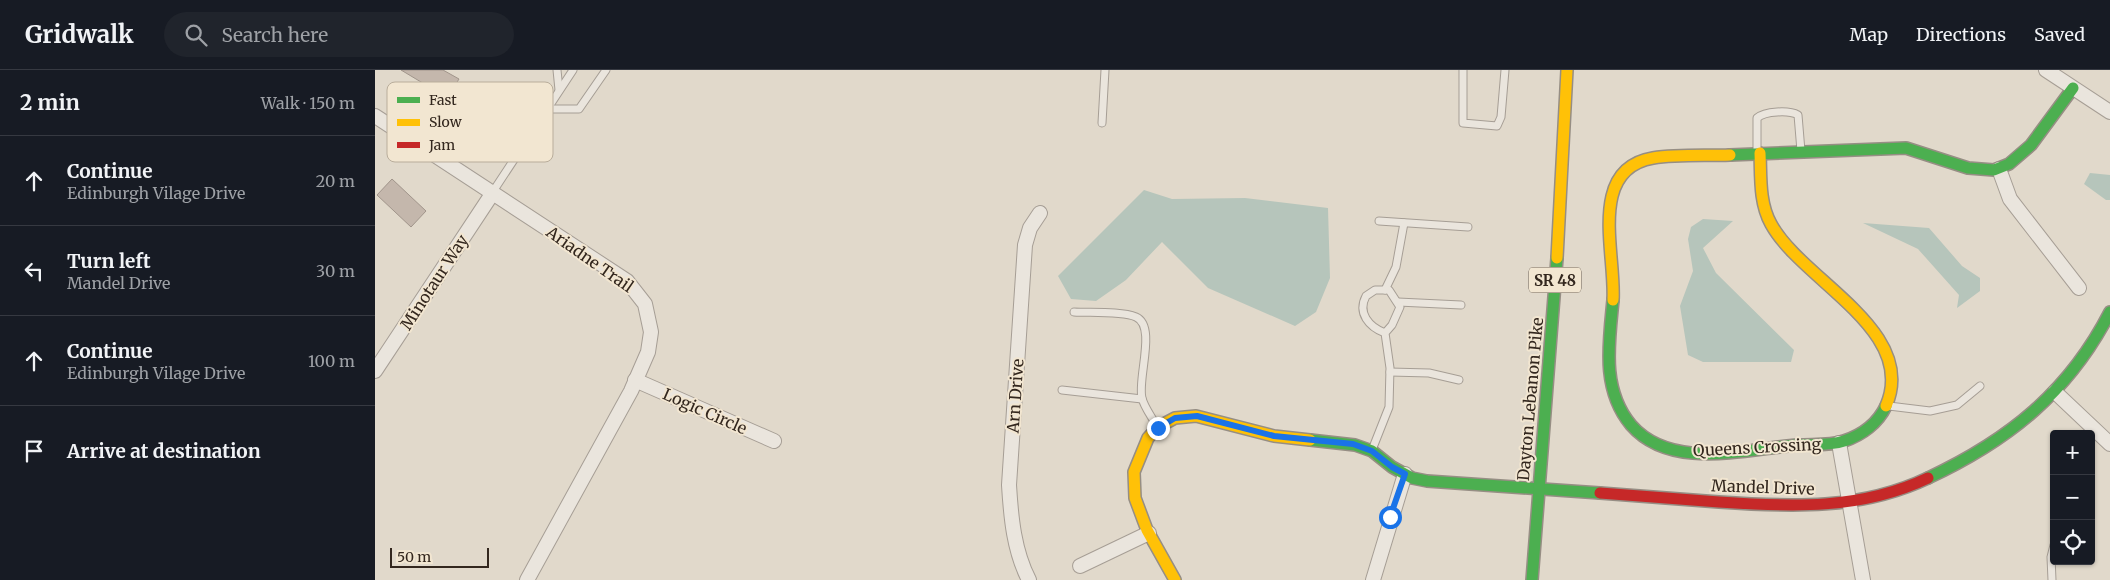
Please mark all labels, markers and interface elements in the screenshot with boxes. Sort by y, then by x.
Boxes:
search box [164,12,514,57]
text: Gridwalk [25,19,134,50]
icon: search [182,21,210,49]
text: Search here [222,23,328,47]
text: Map [1850,23,1888,46]
text: Directions [1916,23,2006,46]
text: Saved [2034,23,2085,46]
legend [387,82,553,162]
text: 2 min [20,89,80,116]
text: Fast [429,91,457,109]
text: Walk · 150 m [261,93,355,113]
text: Slow [429,113,462,131]
text: Jam [428,136,455,154]
text: Continue [67,159,153,183]
icon: ahead [20,167,48,195]
text: 20 m [316,171,355,191]
text: Edinburgh Vilage Drive [67,183,245,203]
street label: Ariadne Trail [542,221,637,296]
street label: Minotaur Way [396,230,473,333]
text: Turn left [67,249,151,273]
icon: left [20,257,48,285]
text: 30 m [316,261,355,281]
road number: SR 48 [1529,268,1581,292]
text: Mandel Drive [67,273,170,293]
street label: Dayton Lebanon Pike [1513,316,1547,482]
text: Continue [67,339,153,363]
icon: ahead [20,347,48,375]
text: 100 m [308,351,355,371]
street label: Arn Drive [1002,358,1028,435]
text: Edinburgh Vilage Drive [67,363,245,383]
street label: Logic Circle [660,384,750,438]
route end [1147,417,1170,440]
map controls [2050,430,2095,565]
button: + [2050,430,2095,475]
street label: Queens Crossing [1692,434,1822,460]
icon: arrive [20,437,48,465]
text: Arrive at destination [67,439,261,463]
street label: Mandel Drive [1711,475,1815,499]
button: − [2050,475,2095,520]
route start [1379,506,1402,529]
button: locate [2050,520,2095,565]
scale bar [390,545,489,568]
text: 50 m [397,548,431,566]

